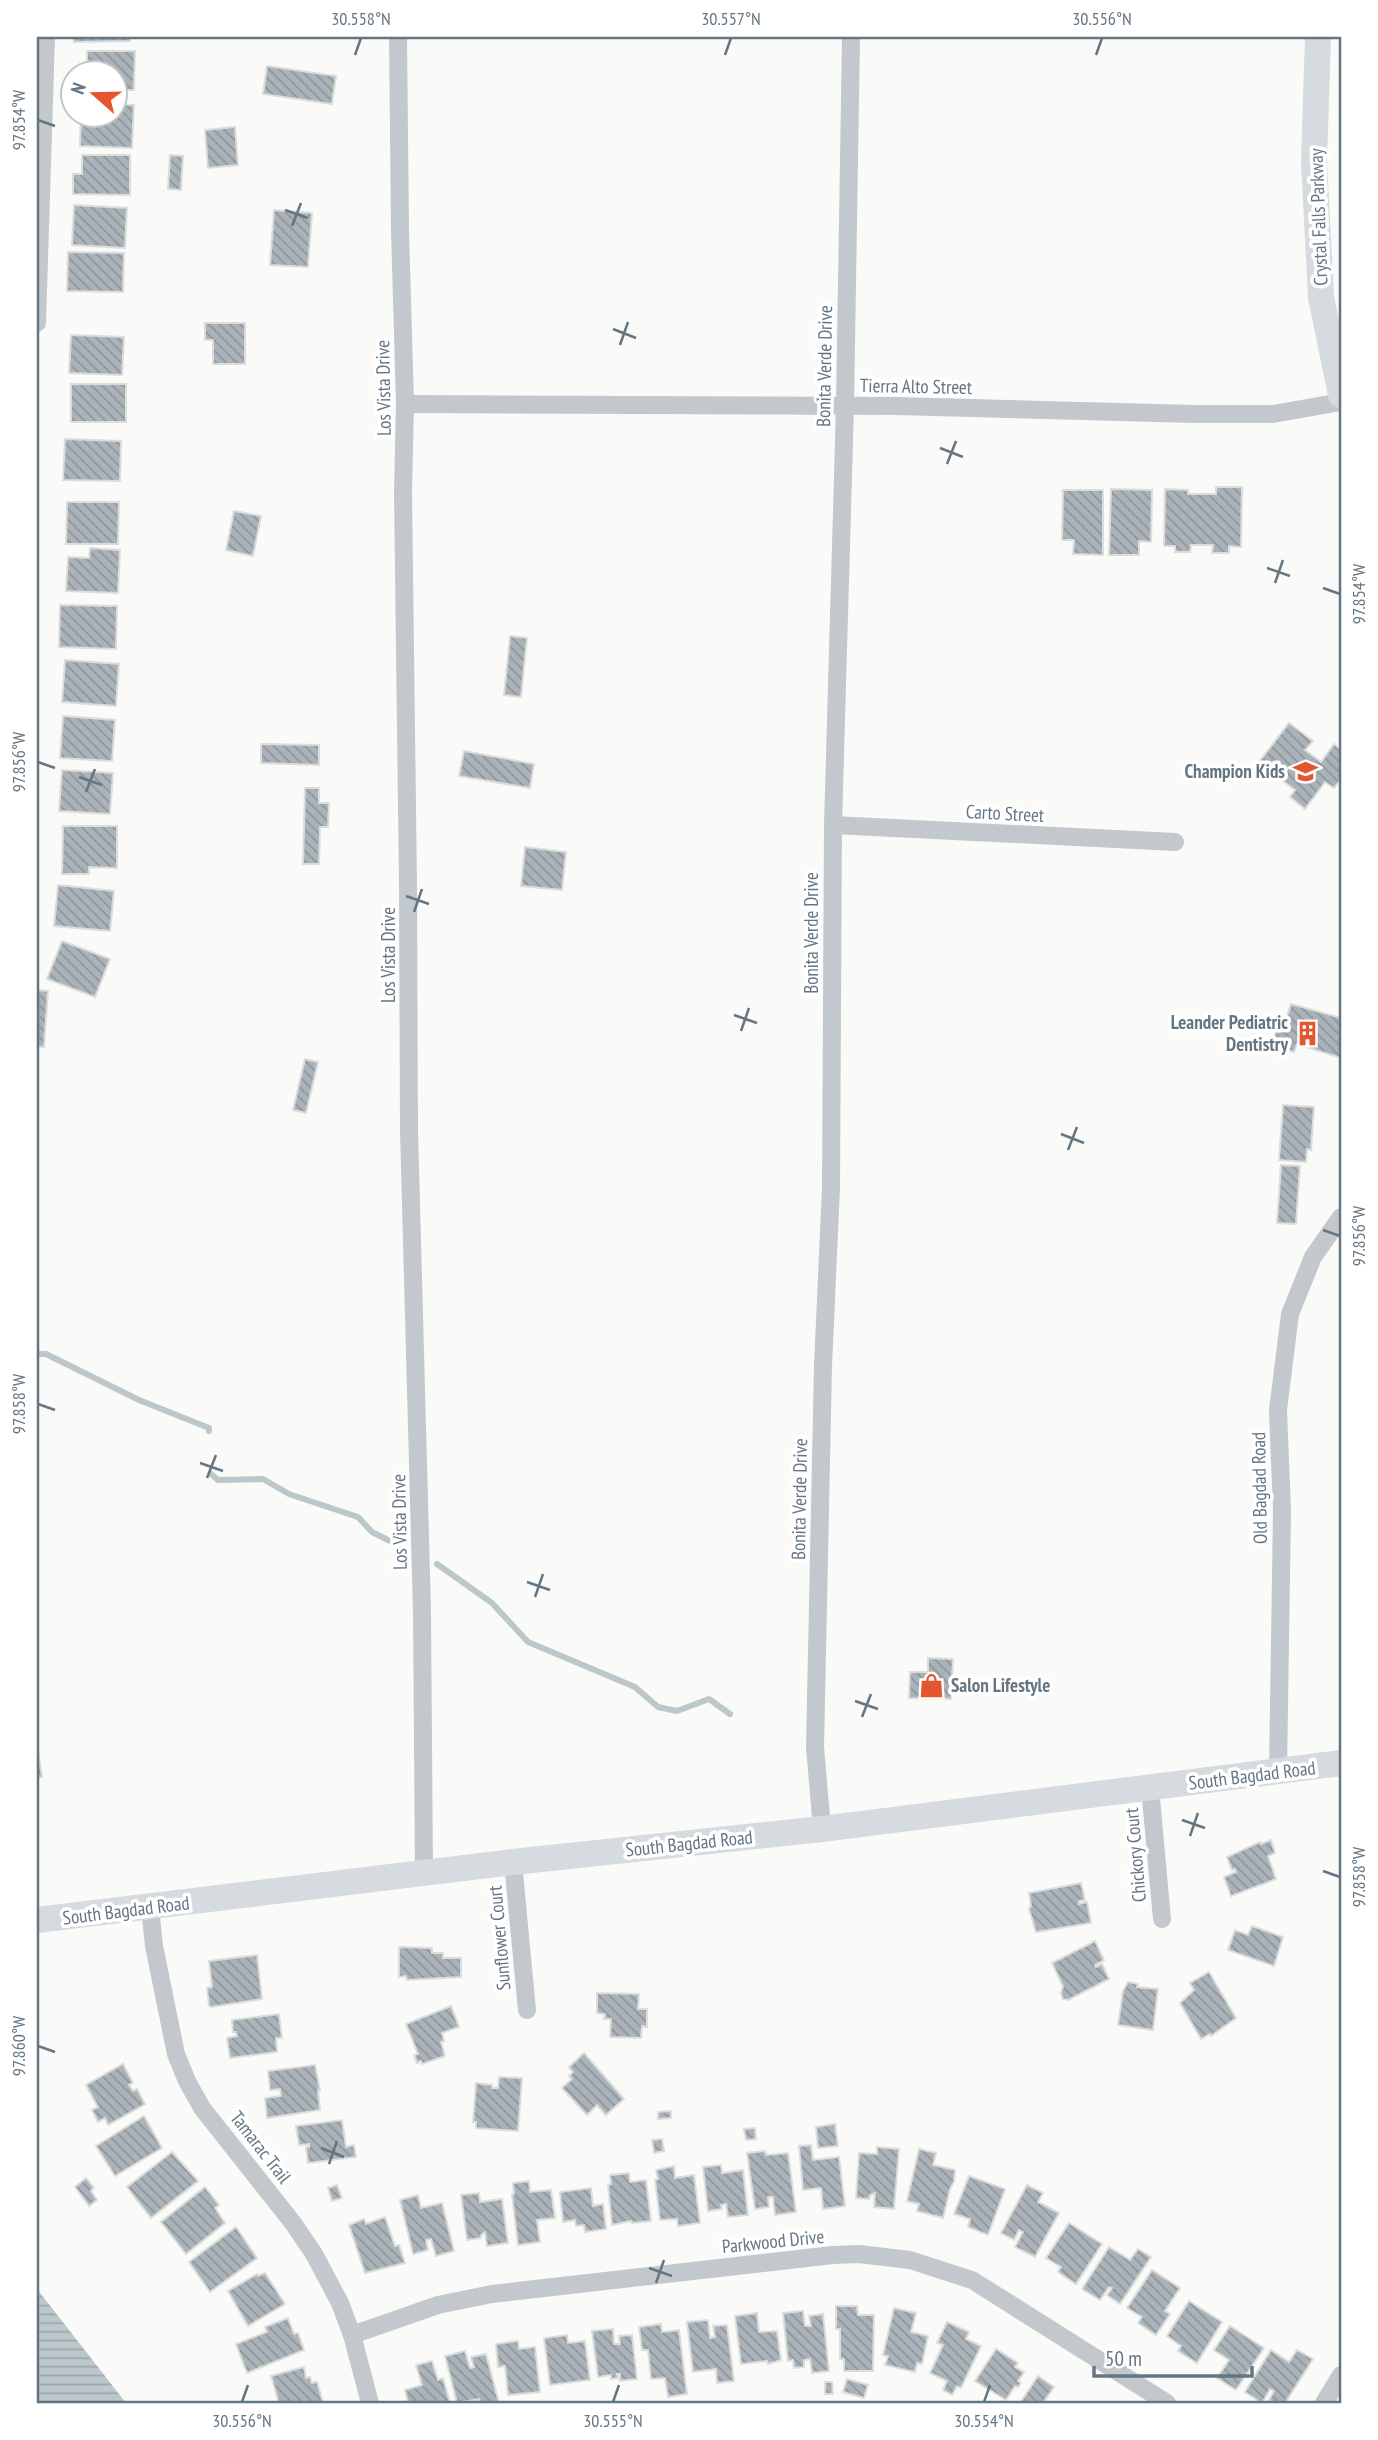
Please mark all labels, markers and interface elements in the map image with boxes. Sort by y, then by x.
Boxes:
text: 30.558°N [331,7,391,30]
text: 30.557°N [701,7,761,30]
text: 30.556°N [1072,7,1132,30]
north arrow [60,60,130,130]
text: N [65,79,91,97]
text: 97.854°W [7,90,30,150]
street label: Crystal Falls Parkway [1304,147,1332,286]
street label: Bonita Verde Drive [811,305,837,427]
street label: Los Vista Drive [370,340,396,436]
street label: Tierra Alto Street [860,373,973,399]
text: 97.854°W [1347,564,1370,624]
text: 97.856°W [7,732,30,792]
school or university icon: Champion Kids [1291,757,1319,785]
place label: Champion Kids [1184,759,1285,783]
street label: Carto Street [965,799,1046,827]
street label: Bonita Verde Drive [799,872,823,994]
street label: Los Vista Drive [376,907,400,1003]
place label: Leander Pediatric Dentistry [1171,1010,1288,1056]
building icon: Leander Pediatric Dentistry [1294,1019,1322,1047]
text: 97.856°W [1347,1206,1370,1266]
text: 97.858°W [7,1374,30,1434]
street label: Old Bagdad Road [1246,1432,1272,1544]
street label: Bonita Verde Drive [786,1438,812,1560]
street label: Los Vista Drive [386,1474,412,1570]
shop icon: Salon Lifestyle [917,1671,945,1699]
place label: Salon Lifestyle [951,1673,1050,1697]
street label: South Bagdad Road [1187,1755,1317,1795]
street label: Chickory Court [1119,1806,1151,1903]
street label: South Bagdad Road [624,1824,754,1862]
text: 97.858°W [1347,1847,1370,1907]
street label: Sunflower Court [482,1884,516,1992]
street label: South Bagdad Road [61,1890,191,1930]
text: 97.860°W [7,2016,30,2076]
street label: Tamarac Trail [225,2106,297,2188]
street label: Parkwood Drive [721,2224,825,2258]
scale bar [1094,2335,1252,2379]
text: 50 m [1105,2345,1142,2372]
text: 30.556°N [212,2409,272,2432]
text: 30.555°N [583,2409,643,2432]
text: 30.554°N [954,2409,1014,2432]

